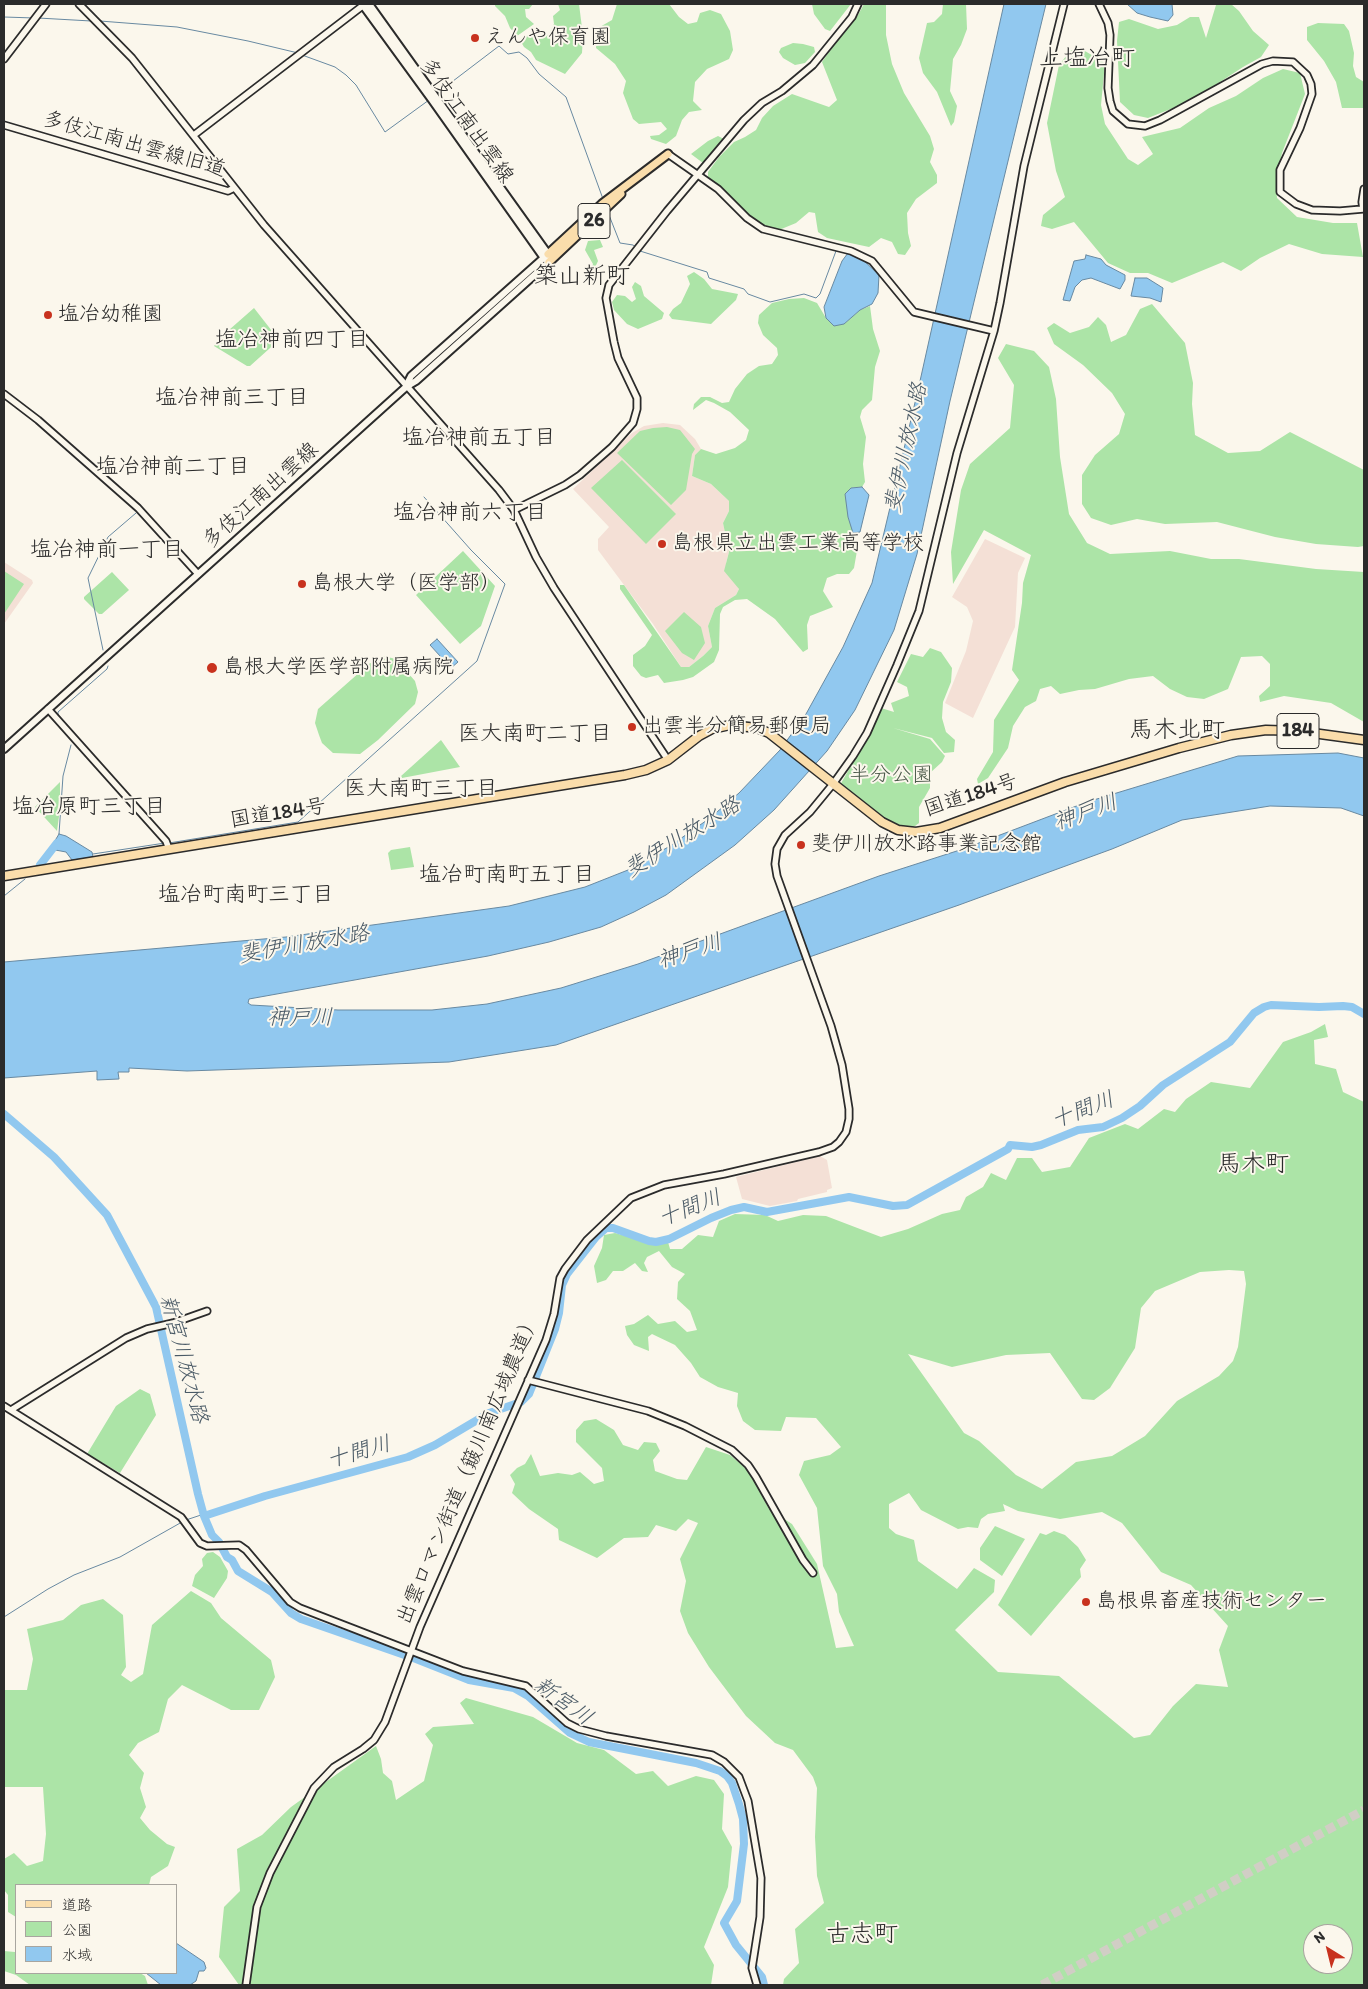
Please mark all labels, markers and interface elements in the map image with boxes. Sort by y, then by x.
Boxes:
place label: えんや保育園 [485,25,611,51]
marker: えんや保育園 [469,32,481,44]
district label: 上塩冶町 [1039,45,1135,73]
street label: 多伎江南出雲線 [414,54,518,188]
street label: 多伎江南出雲線旧道 [40,107,228,183]
road number: 26 [578,204,610,238]
district label: 築山新町 [534,263,630,291]
place label: 塩冶幼稚園 [58,302,163,328]
marker: 塩冶幼稚園 [42,309,54,321]
district label: 塩冶神前四丁目 [215,327,369,353]
water label: 斐伊川放水路 [880,381,934,515]
district label: 塩冶神前三丁目 [155,385,309,411]
district label: 塩冶神前五丁目 [402,425,556,451]
street label: 多伎江南出雲線 [198,437,324,555]
district label: 塩冶神前二丁目 [96,454,250,480]
district label: 塩冶神前六丁目 [393,500,547,526]
place label: 島根県立出雲工業高等学校 [672,531,924,557]
district label: 塩冶神前一丁目 [30,537,184,563]
marker: 島根県立出雲工業高等学校 [656,538,668,550]
place label: 島根大学（医学部） [312,571,501,597]
marker: 島根大学（医学部） [296,578,308,590]
place label: 島根大学医学部附属病院 [223,655,454,681]
marker: 島根大学医学部附属病院 [205,661,219,675]
place label: 出雲半分簡易郵便局 [642,714,831,740]
road number: 184 [1277,714,1319,748]
district label: 馬木北町 [1129,717,1225,745]
district label: 医大南町二丁目 [458,721,612,747]
marker: 出雲半分簡易郵便局 [626,721,638,733]
park label: 半分公園 [849,763,933,789]
street label: 国道184号 [921,769,1021,823]
district label: 医大南町三丁目 [344,776,498,802]
water label: 神戸川 [1050,789,1122,837]
water label: 斐伊川放水路 [620,792,746,884]
district label: 塩冶原町三丁目 [12,794,166,820]
street label: 国道184号 [228,794,328,834]
place label: 斐伊川放水路事業記念館 [811,832,1042,858]
marker: 斐伊川放水路事業記念館 [795,839,807,851]
district label: 塩冶町南町五丁目 [419,862,595,888]
district label: 塩冶町南町三丁目 [158,882,334,908]
water label: 斐伊川放水路 [237,921,371,969]
water label: 神戸川 [655,929,725,975]
water label: 神戸川 [267,1005,333,1031]
water label: 十間川 [1047,1087,1119,1135]
district label: 馬木町 [1217,1151,1289,1179]
water label: 十間川 [654,1185,726,1233]
water label: 新宮川放水路 [153,1292,213,1426]
street label: 出雲ロマン街道（簸川南広域農道） [392,1309,546,1629]
water label: 十間川 [324,1431,394,1475]
place label: 島根県畜産技術センター [1096,1589,1327,1615]
marker: 島根県畜産技術センター [1080,1596,1092,1608]
water label: 新宮川 [529,1672,597,1732]
legend [15,1884,178,1974]
text: 道路 [62,1896,92,1914]
text: 公園 [62,1921,92,1939]
district label: 古志町 [826,1921,898,1949]
north arrow [1303,1924,1353,1974]
text: N [1311,1928,1328,1947]
text: 水域 [62,1946,92,1964]

